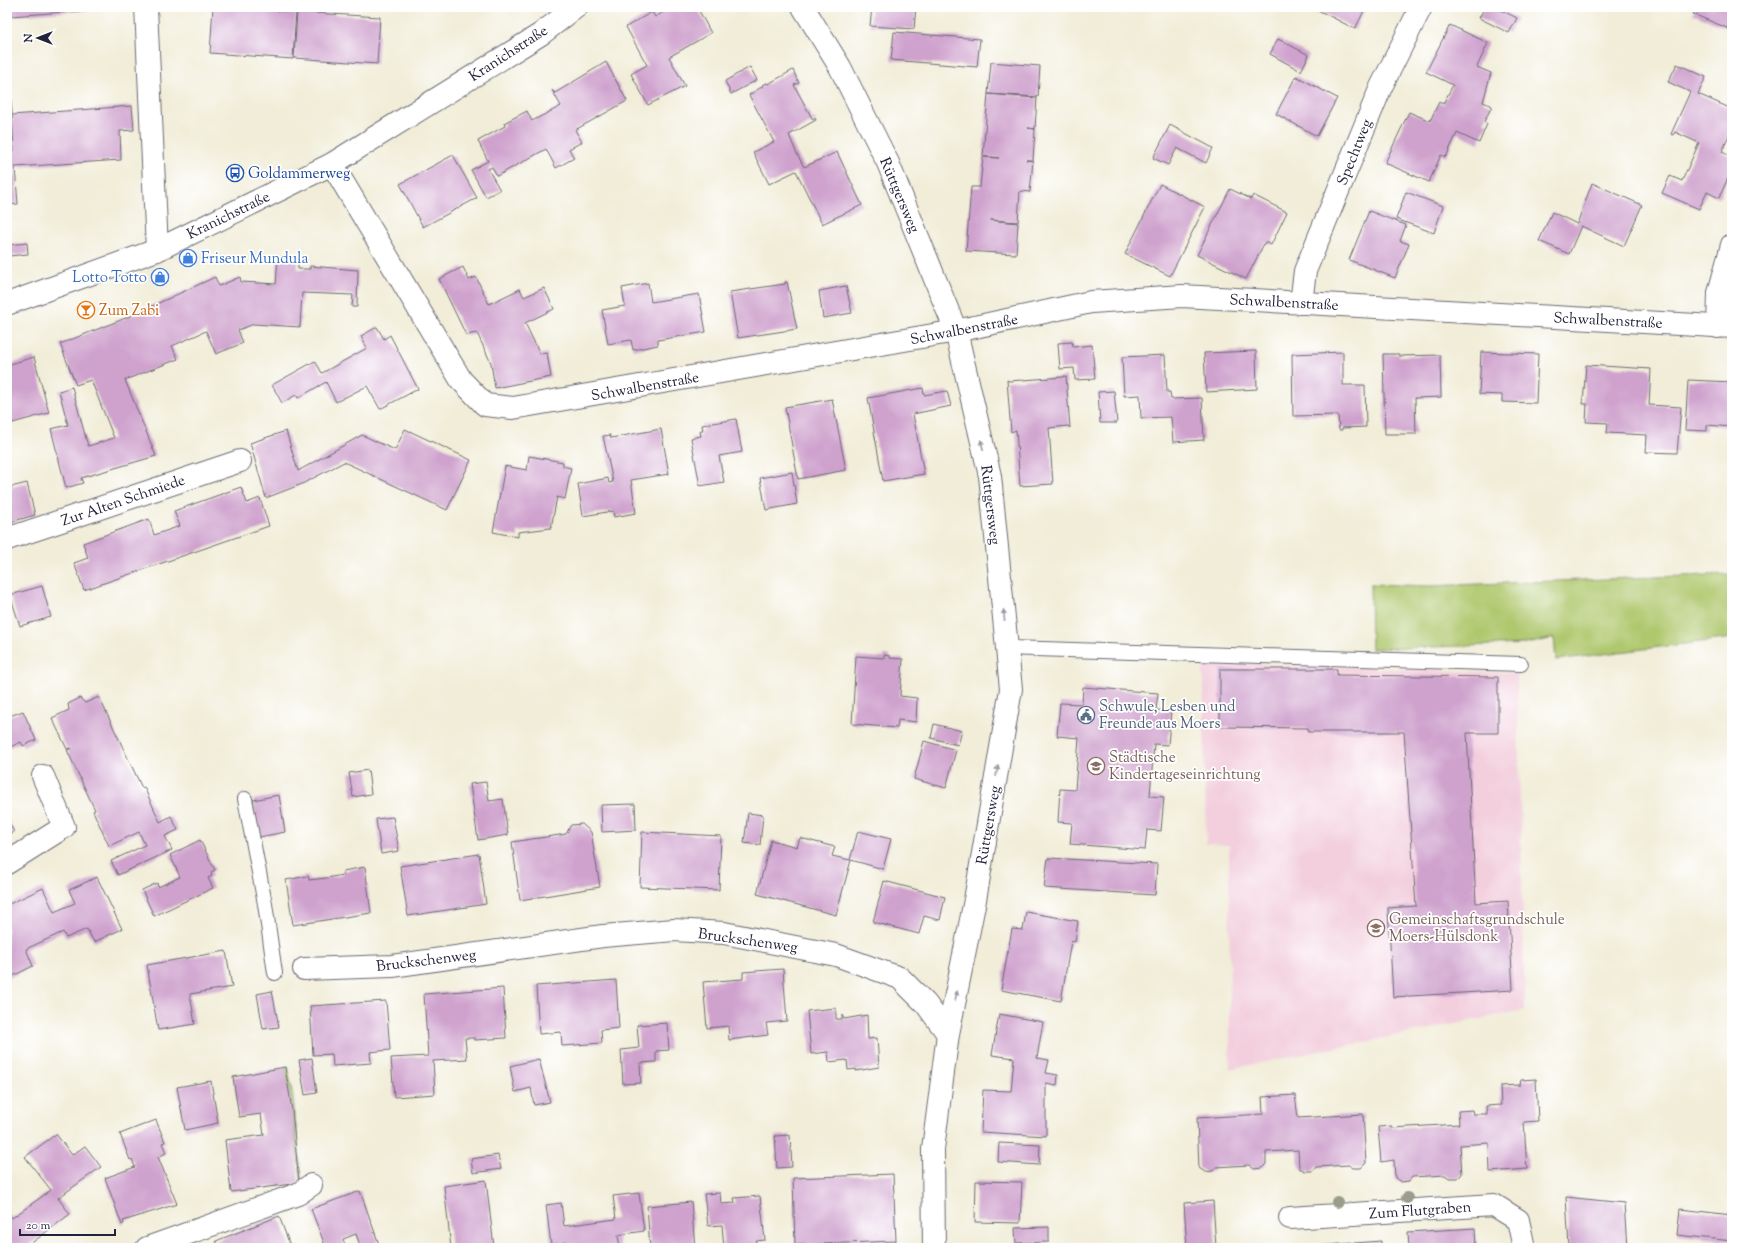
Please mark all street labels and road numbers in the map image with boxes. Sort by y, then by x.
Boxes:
street label: Kranichstraße [465,21,552,88]
street label: Spechtweg [1333,116,1378,189]
street label: Rüttgersweg [873,155,924,237]
street label: Kranichstraße [184,187,274,246]
street label: Schwalbenstraße [1229,290,1339,317]
street label: Schwalbenstraße [1553,308,1663,335]
street label: Schwalbenstraße [909,310,1020,351]
street label: Schwalbenstraße [590,368,701,407]
street label: Rüttgersweg [974,464,1005,546]
street label: Zur Alten Schmiede [59,470,188,532]
street label: Rüttgersweg [972,784,1007,867]
street label: Bruckschenweg [697,924,799,959]
street label: Bruckschenweg [375,945,477,978]
street label: Zum Flutgraben [1368,1197,1472,1226]

